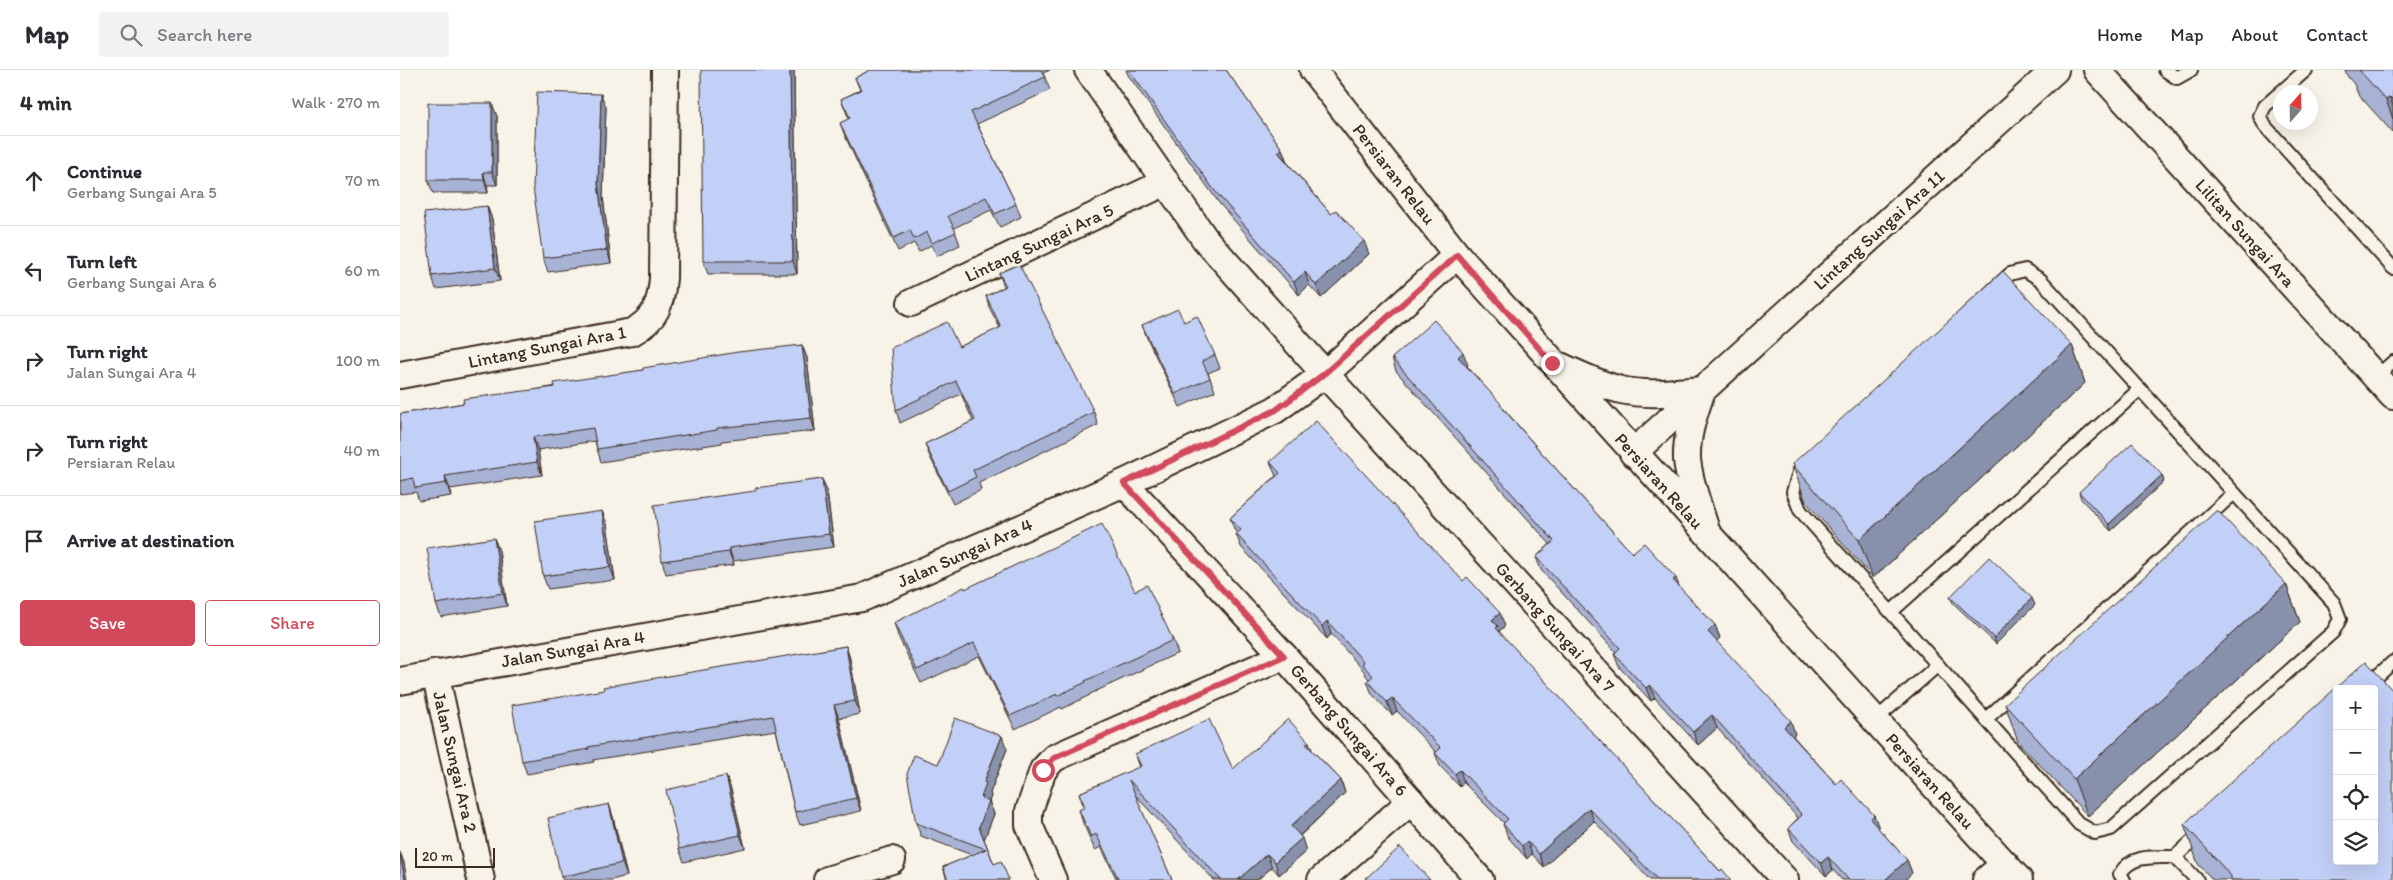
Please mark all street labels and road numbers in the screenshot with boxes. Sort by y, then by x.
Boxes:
street label: Persiaran Relau [1348,119,1440,229]
street label: Lintang Sungai Ara 11 [1809,165,1949,295]
street label: Lilitan Sungai Ara [2190,174,2300,292]
street label: Lintang Sungai Ara 5 [961,199,1117,287]
street label: Lintang Sungai Ara 1 [466,321,628,373]
street label: Persiaran Relau [1610,428,1708,534]
street label: Jalan Sungai Ara 4 [894,513,1036,593]
street label: Gerbang Sungai Ara 7 [1491,557,1619,697]
street label: Jalan Sungai Ara 4 [499,626,647,672]
street label: Gerbang Sungai Ara 6 [1285,659,1413,801]
street label: Jalan Sungai Ara 2 [428,689,482,835]
street label: Persiaran Relau [1881,728,1979,834]

